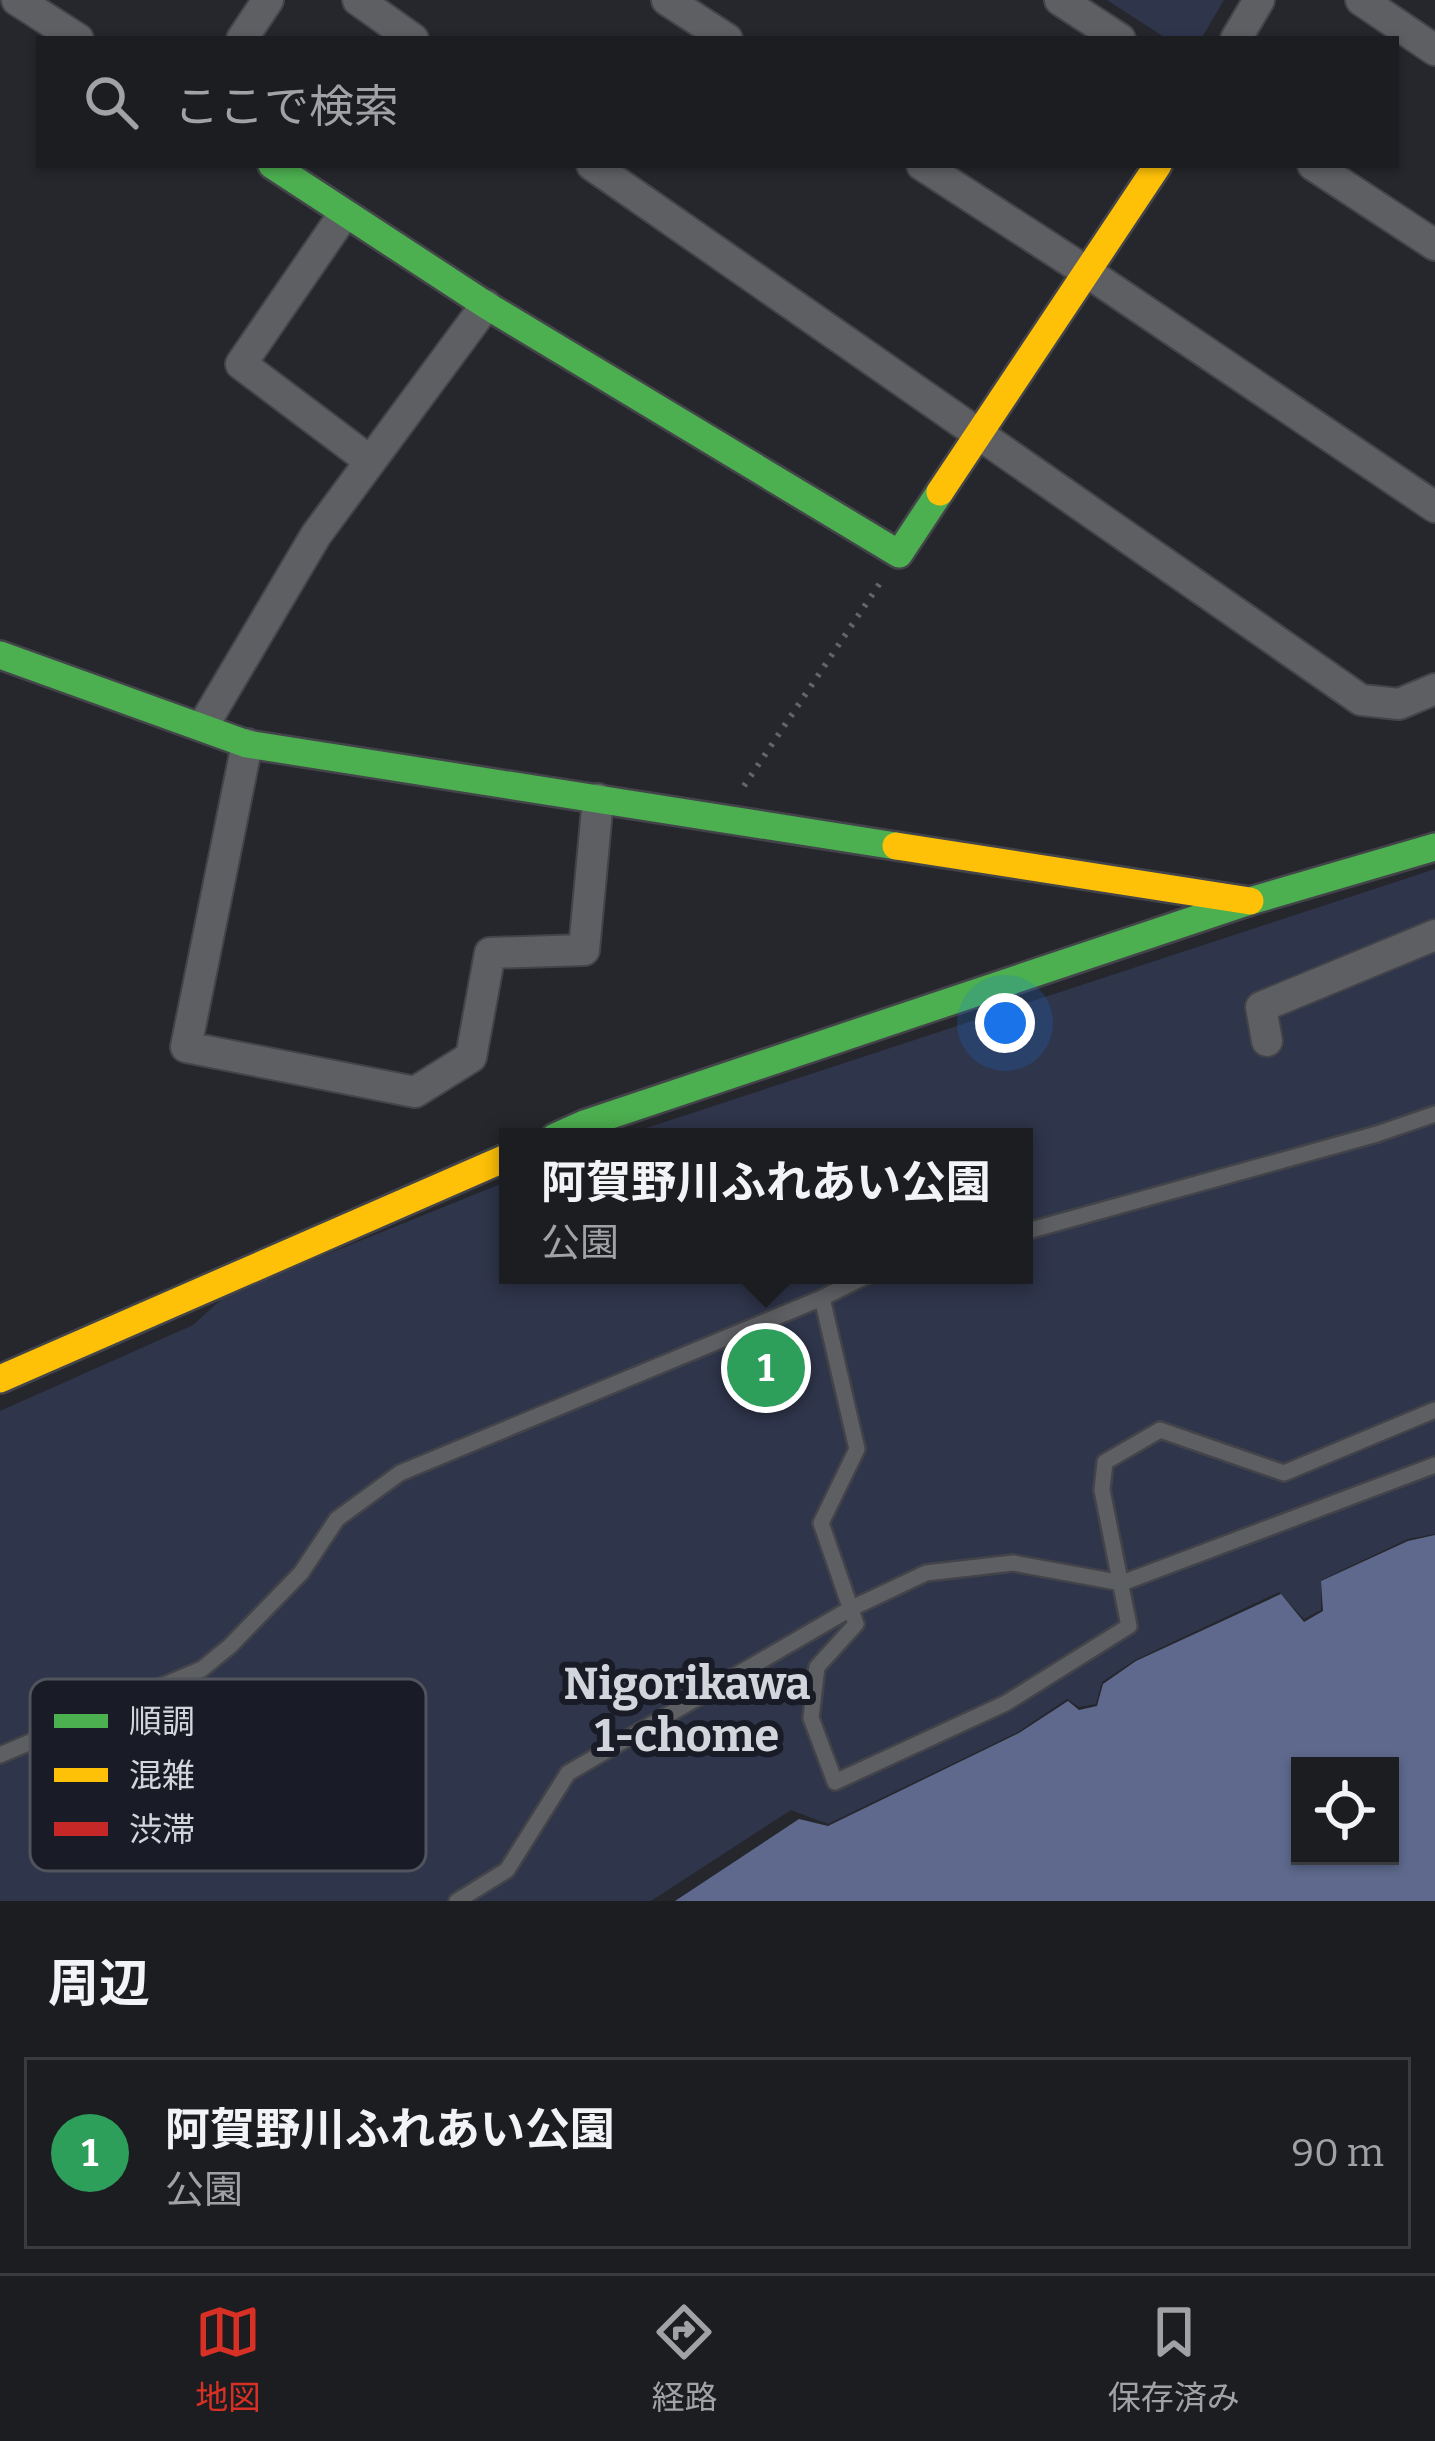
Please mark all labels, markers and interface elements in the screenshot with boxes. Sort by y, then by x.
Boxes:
search box [36,36,1399,168]
icon: search [78,69,144,135]
text: ここで検索 [174,80,399,134]
your location [975,993,1035,1053]
popup [499,1128,1033,1284]
text: 阿賀野川ふれあい公園 [541,1156,991,1210]
text: 公園 [541,1220,619,1266]
pin: 1 [727,1323,805,1413]
district label: Nigorikawa 1-chome [564,1657,810,1763]
legend [30,1679,426,1871]
text: 順調 [129,1702,195,1742]
text: 混雑 [129,1756,195,1796]
map controls [1291,1757,1399,1865]
button: locate [1291,1757,1399,1865]
text: 渋滞 [129,1810,195,1850]
text: 周辺 [48,1953,150,2015]
text: 阿賀野川ふれあい公園 [165,2103,615,2157]
text: 1 [82,2130,98,2176]
text: 90 m [1291,2130,1384,2176]
text: 公園 [165,2167,243,2213]
tab: 地図 [195,2299,261,2419]
tab: 経路 [651,2299,717,2419]
tab: 保存済み [1108,2299,1240,2419]

